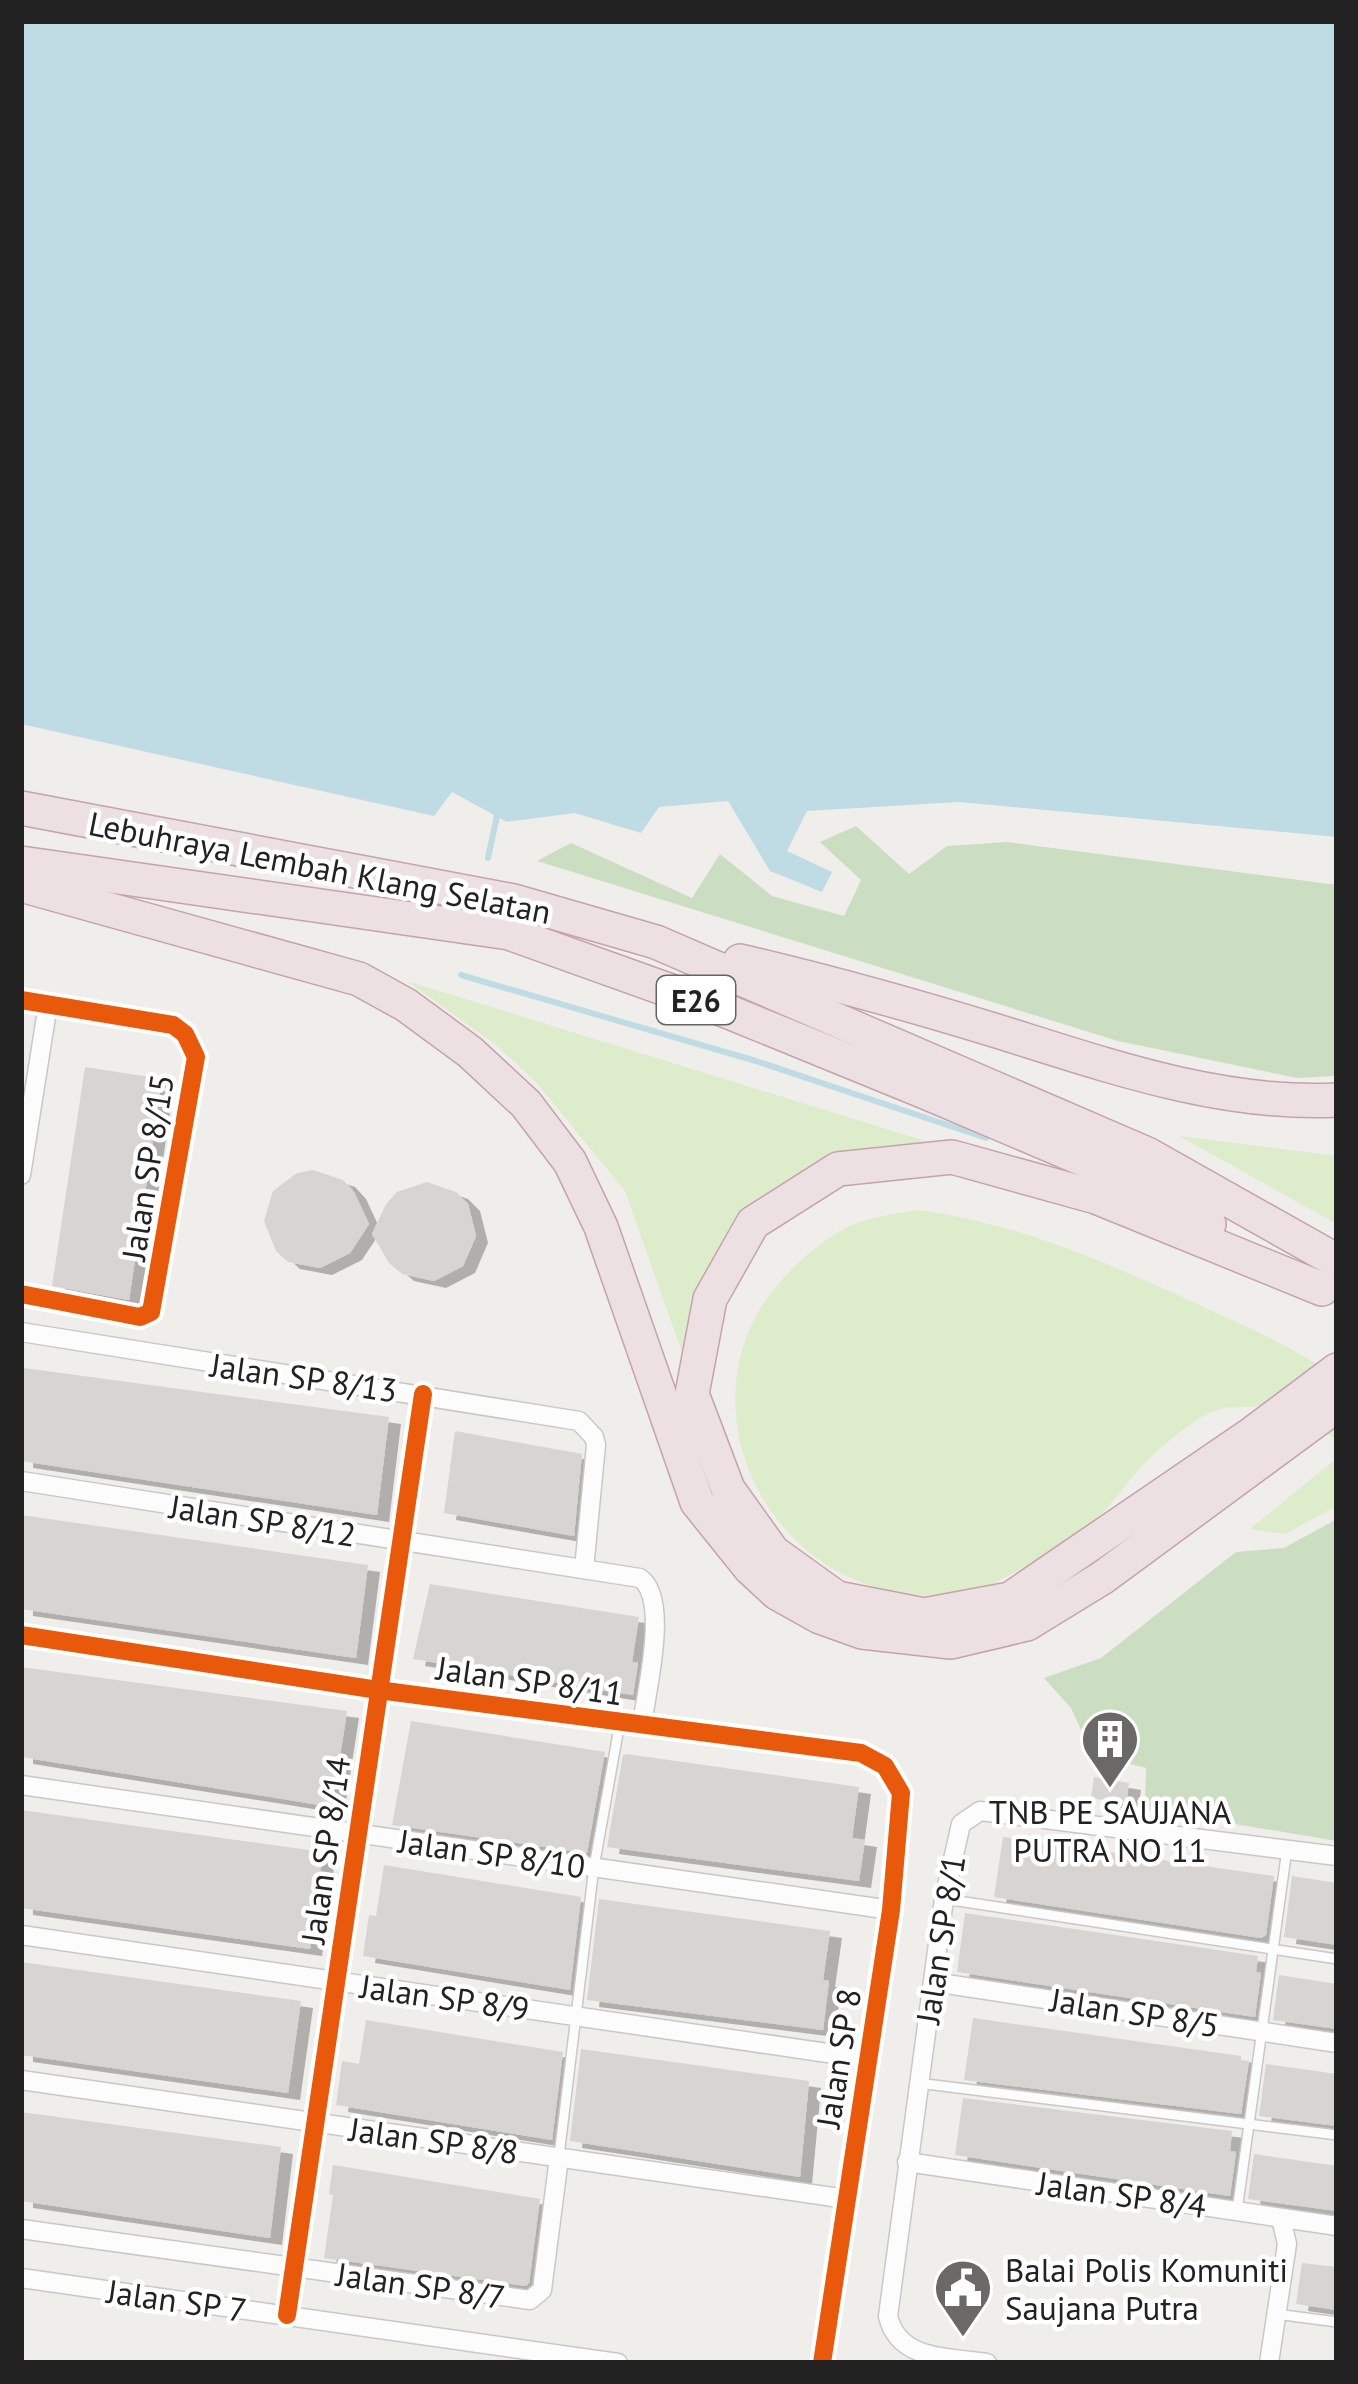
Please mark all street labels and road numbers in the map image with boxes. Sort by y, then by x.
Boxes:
street label: Lebuhraya Lembah Klang Selatan [85,801,555,933]
road number: E26 [657,976,735,1024]
street label: Jalan SP 8/15 [111,1071,183,1265]
street label: Jalan SP 8/13 [206,1342,400,1411]
street label: Jalan SP 8/12 [165,1484,359,1556]
street label: Jalan SP 8/11 [432,1645,626,1714]
street label: Jalan SP 8/14 [290,1754,359,1948]
street label: Jalan SP 8/10 [394,1818,588,1887]
street label: Jalan SP 8/1 [905,1852,975,2028]
street label: Jalan SP 8/9 [356,1964,532,2030]
street label: Jalan SP 8/5 [1046,1977,1222,2047]
street label: Jalan SP 8 [805,1985,870,2133]
street label: Jalan SP 8/8 [345,2107,521,2173]
street label: Jalan SP 8/4 [1033,2161,1209,2227]
street label: Jalan SP 8/7 [332,2252,508,2318]
street label: Jalan SP 7 [103,2269,249,2331]

